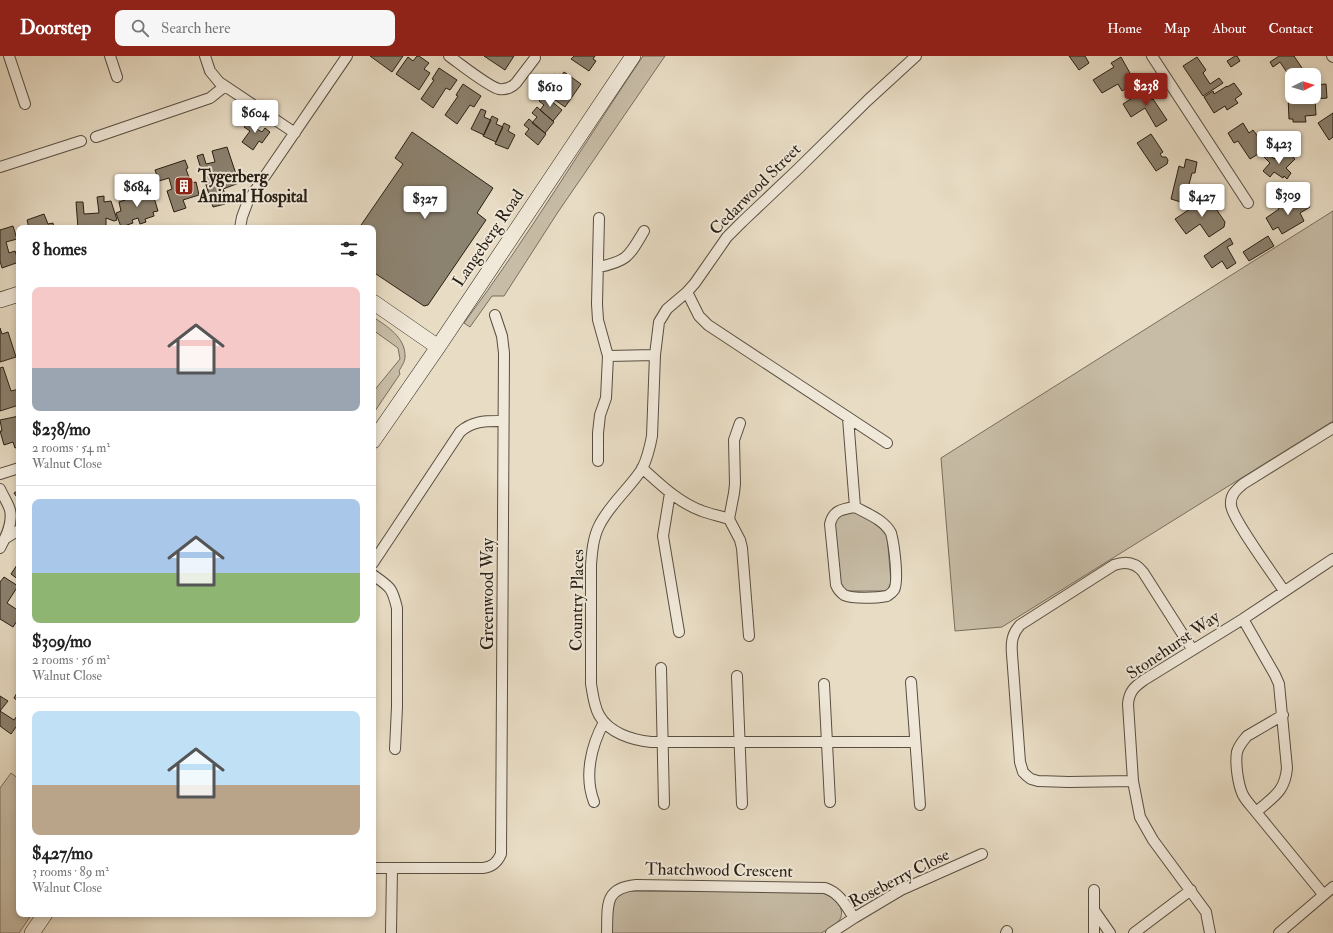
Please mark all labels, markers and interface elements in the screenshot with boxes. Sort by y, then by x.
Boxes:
search box [115,10,395,46]
text: Doorstep [20,16,91,40]
icon: search [129,17,151,39]
text: Search here [161,19,230,38]
text: Home [1107,20,1142,37]
text: Map [1164,20,1190,37]
text: About [1212,20,1246,37]
text: Contact [1268,20,1313,37]
north arrow [1285,68,1321,104]
map controls [1285,68,1321,104]
pin: $238 [1122,73,1170,107]
pin: $610 [526,74,574,108]
text: $238 [1133,78,1159,94]
text: $610 [537,79,563,95]
pin: $604 [231,100,279,134]
text: $604 [241,105,269,121]
pin: $423 [1255,131,1303,165]
text: $423 [1266,136,1292,152]
street label: Cedarwood Street [705,138,806,239]
place label: Tygerberg Animal Hospital [197,166,308,208]
pin: $684 [113,174,161,208]
building icon: Tygerberg Animal Hospital [173,175,195,197]
text: $684 [123,179,151,195]
pin: $309 [1264,182,1312,216]
pin: $427 [1178,184,1226,218]
street label: Langeberg Road [448,185,529,291]
pin: $327 [401,186,449,220]
text: $309 [1275,187,1301,203]
text: $427 [1189,189,1215,205]
text: $327 [413,191,437,207]
icon: filters [338,238,360,260]
text: 8 homes [32,239,87,260]
icon: home [160,313,232,385]
text: $238/mo [32,419,90,440]
text: 2 rooms · 54 m² [32,440,110,456]
text: Walnut Close [32,456,102,472]
icon: home [160,525,232,597]
street label: Greenwood Way [477,537,499,650]
street label: Country Places [566,549,589,651]
street label: Stonehurst Way [1122,606,1225,685]
text: $309/mo [32,631,91,652]
text: 2 rooms · 56 m² [32,652,110,668]
text: Walnut Close [32,668,102,684]
icon: home [160,737,232,809]
text: $427/mo [32,843,93,864]
street label: Roseberry Close [845,844,953,913]
street label: Thatchwood Crescent [645,858,794,882]
text: 3 rooms · 89 m² [32,864,109,880]
text: Walnut Close [32,880,102,896]

